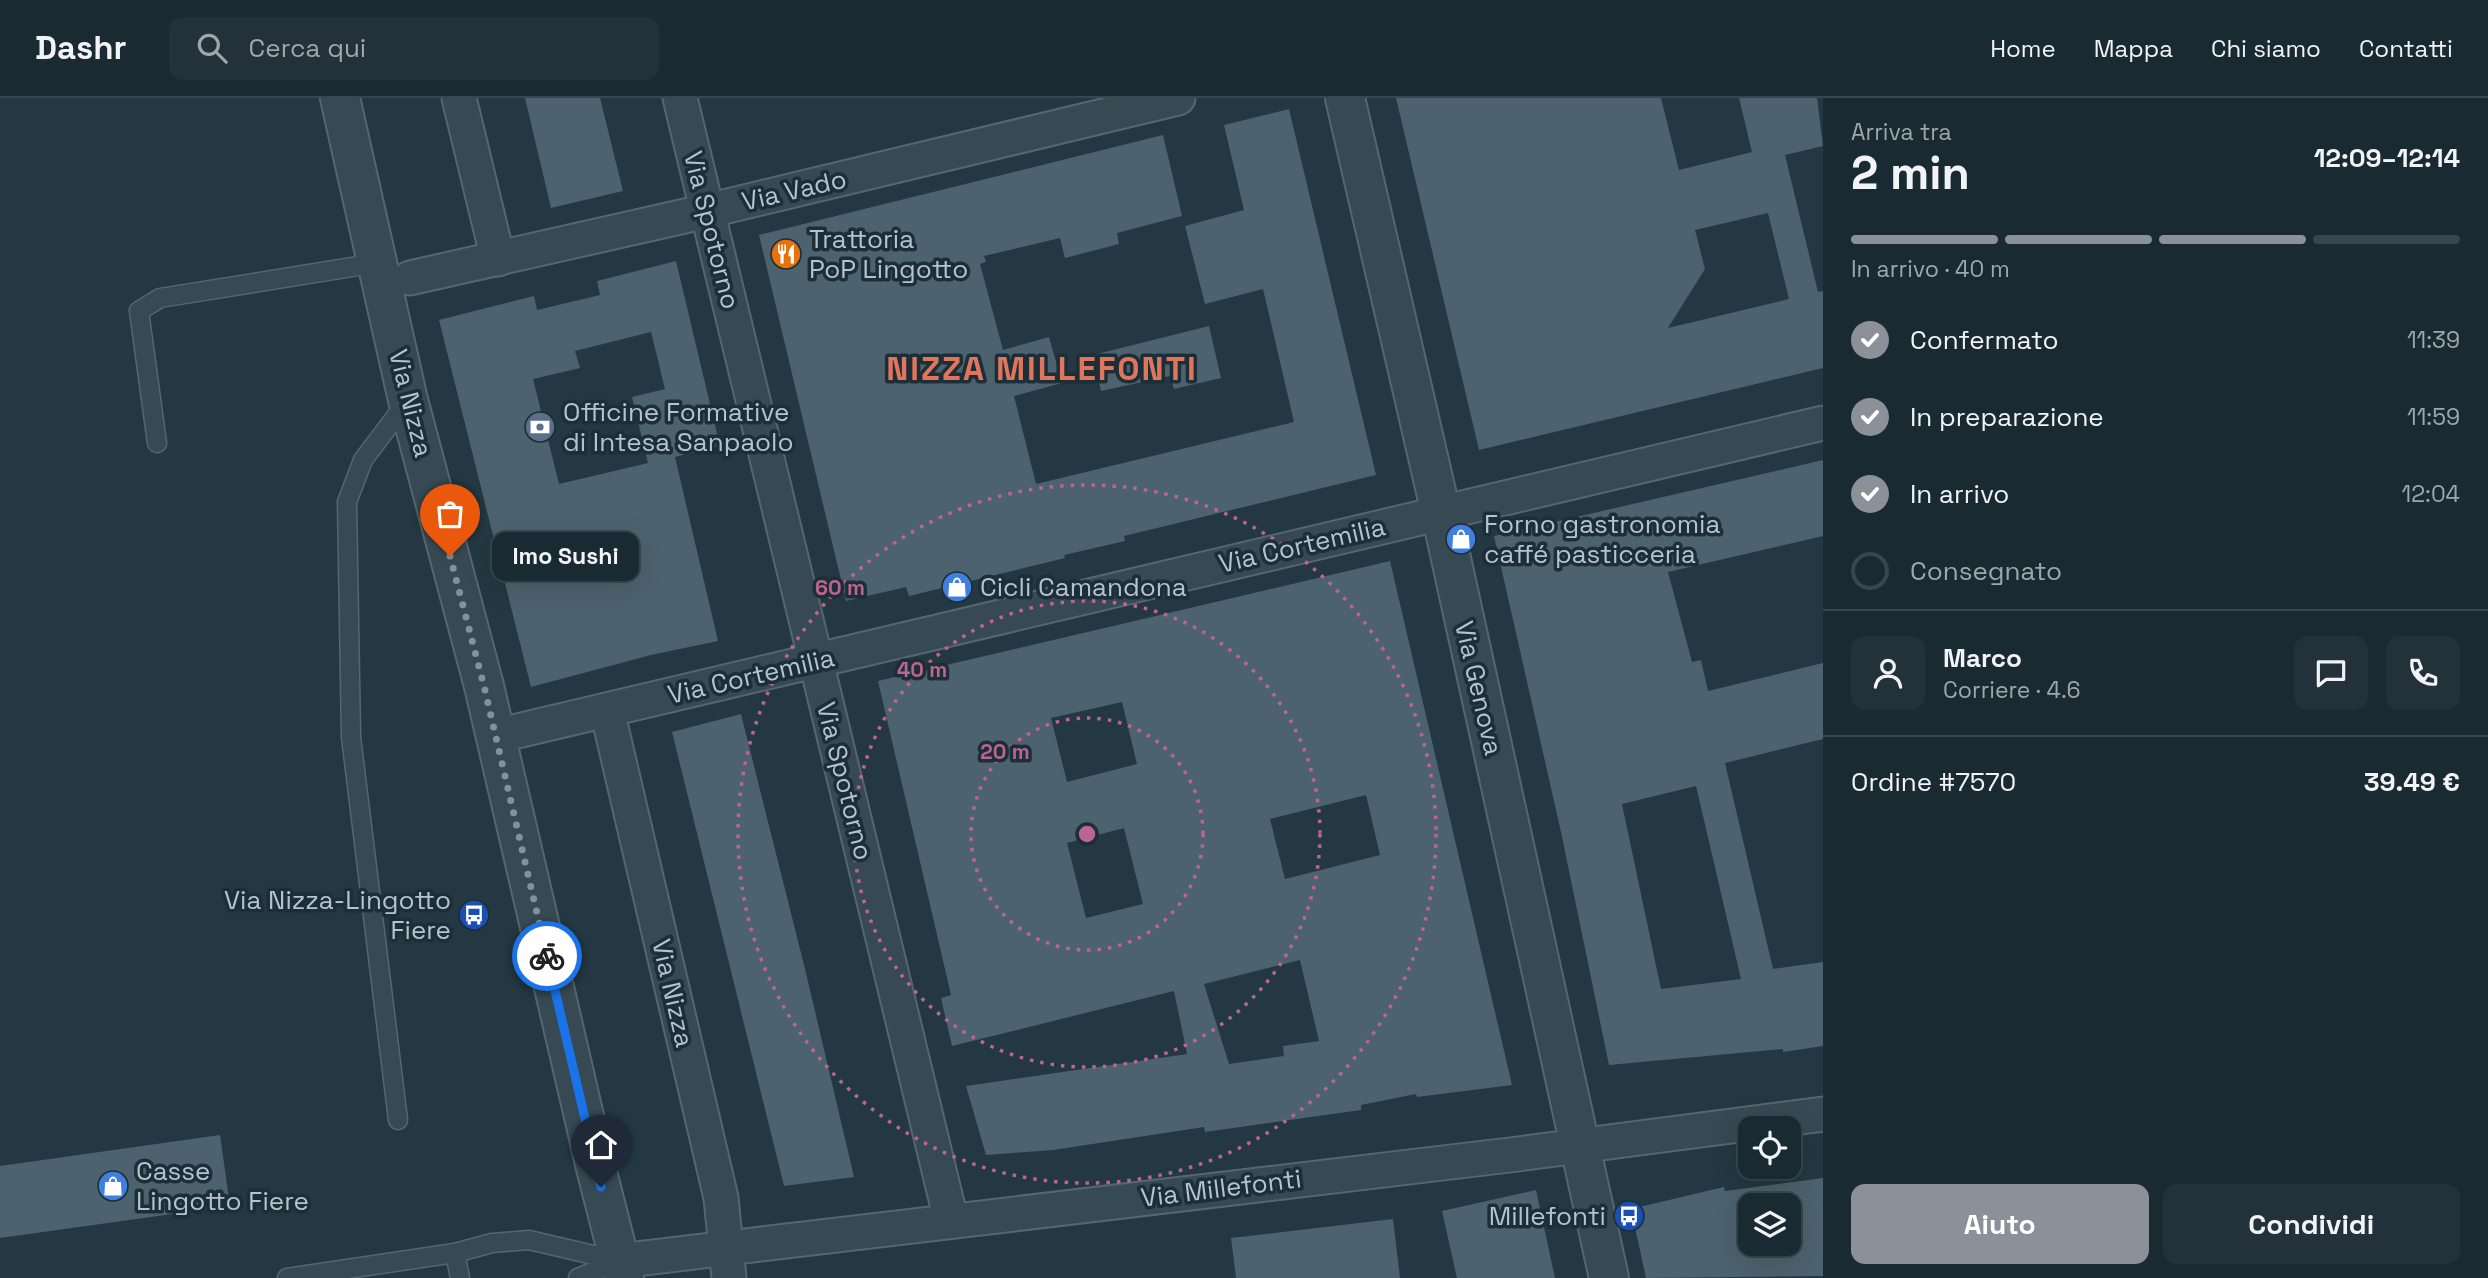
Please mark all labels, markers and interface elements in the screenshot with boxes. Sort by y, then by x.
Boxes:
search box [169,17,659,80]
text: Dashr [35,27,127,69]
icon: search [193,29,231,67]
text: Cerca qui [249,31,366,65]
text: Home [1990,33,2056,64]
text: Mappa [2094,33,2173,64]
text: Chi siamo [2211,33,2321,64]
text: Contatti [2359,33,2453,64]
text: Arriva tra [1851,117,1952,147]
text: 12:09–12:14 [2314,141,2460,175]
text: 2 min [1851,144,1970,202]
street label: Via Spotorno [676,147,748,313]
street label: Via Vado [738,161,850,219]
place label: Trattoria PoP Lingotto [809,222,968,286]
restaurant icon: Trattoria PoP Lingotto [769,237,803,271]
text: In arrivo · 40 m [1851,254,2010,284]
icon: check [1851,321,1889,359]
text: Confermato [1910,323,2058,357]
text: 11:39 [2407,325,2460,355]
street label: Via Nizza [381,346,441,460]
district label: NIZZA MILLEFONTI [886,348,1198,390]
place label: Officine Formative di Intesa Sanpaolo [563,395,793,459]
icon: check [1851,398,1889,436]
text: In preparazione [1910,400,2104,434]
text: 11:59 [2407,402,2460,432]
bank icon: Officine Formative di Intesa Sanpaolo [523,410,557,444]
icon: check [1851,475,1889,513]
text: In arrivo [1910,477,2009,511]
text: 12:04 [2402,479,2460,509]
pin [420,484,480,556]
icon: bag [431,495,469,533]
place label: Forno gastronomia caffé pasticceria [1484,507,1720,571]
street label: Via Cortemilia [1215,509,1389,581]
shop icon: Forno gastronomia caffé pasticceria [1444,522,1478,556]
callout: Imo Sushi [492,532,639,580]
text: Imo Sushi [512,541,619,571]
text: Consegnato [1910,554,2062,588]
shop icon: Cicli Camandona [940,570,974,604]
place label: Cicli Camandona [980,570,1187,604]
text: 60 m [815,574,865,601]
street label: Via Genova [1447,618,1511,758]
button: person [1851,636,1925,710]
button: chat [2294,636,2368,710]
button: phone [2386,636,2460,710]
street label: Via Cortemilia [664,640,838,712]
text: Marco [1943,641,2022,675]
text: 40 m [897,656,947,683]
text: Corriere · 4.6 [1943,675,2081,705]
street label: Via Spotorno [809,698,881,864]
text: 20 m [980,738,1030,765]
text: Ordine #7570 [1851,765,2016,799]
text: 39.49 € [2364,765,2460,799]
centre of rings [1075,822,1099,846]
place label: Via Nizza-Lingotto Fiere [224,883,451,947]
bus stop icon: Via Nizza-Lingotto Fiere [457,898,491,932]
courier [512,921,582,991]
street label: Via Nizza [644,936,702,1050]
icon: bike [528,937,566,975]
pin [571,1115,631,1187]
map controls [1738,1116,1801,1256]
button: locate [1738,1116,1801,1179]
icon: home [582,1126,620,1164]
place label: Casse Lingotto Fiere [136,1154,309,1218]
street label: Via Millefonti [1139,1161,1303,1215]
shop icon: Casse Lingotto Fiere [96,1169,130,1203]
button: Aiuto [1851,1184,2149,1264]
button: Condividi [2163,1184,2460,1264]
button: layers [1738,1193,1801,1256]
place label: Millefonti [1489,1199,1606,1233]
bus stop icon: Millefonti [1612,1199,1646,1233]

